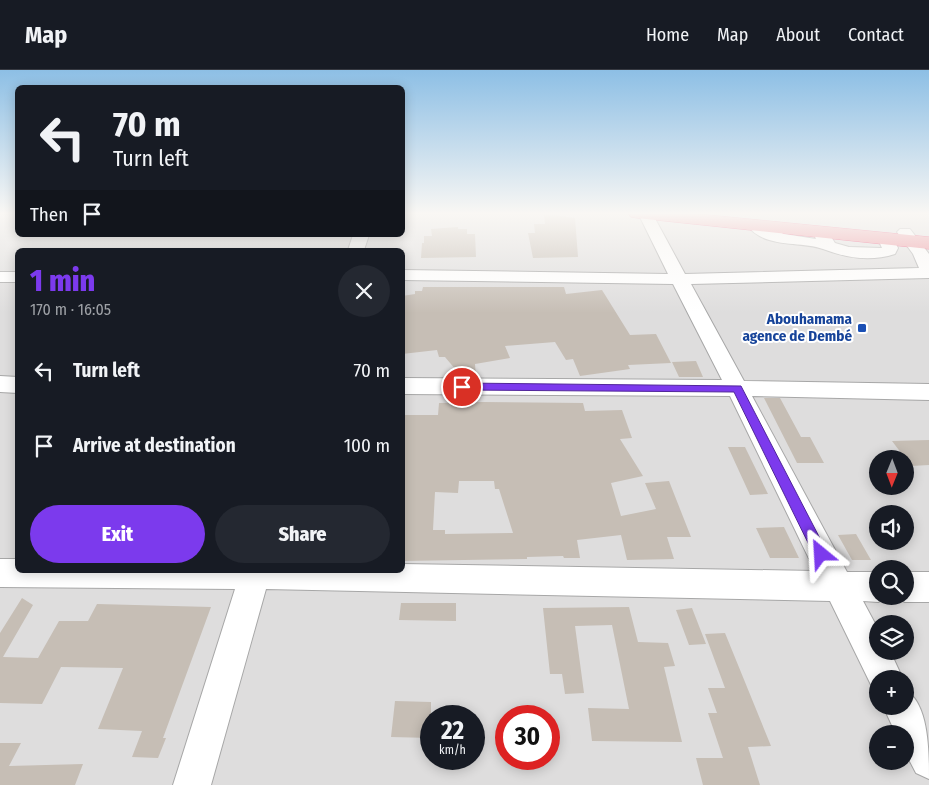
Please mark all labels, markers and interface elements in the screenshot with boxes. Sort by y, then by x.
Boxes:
text: Map [25,21,67,49]
text: Home [646,24,689,46]
text: Map [717,24,748,46]
text: About [776,24,820,46]
text: Contact [848,24,904,46]
text: 70 m [113,103,181,145]
icon: left [30,105,95,170]
text: Turn left [113,145,189,172]
icon: arrive [78,200,106,228]
text: Then [30,203,68,226]
text: 1 min [30,263,95,299]
button: close [338,265,390,317]
text: 170 m · 16:05 [30,300,111,319]
place label: Abouhamama agence de Dembé [743,310,853,345]
marker: Abouhamama agence de Dembé [856,322,868,334]
icon: left [30,357,58,385]
text: Turn left [73,359,140,382]
text: 70 m [354,359,390,382]
pin [441,366,483,408]
icon: arrive [448,373,476,401]
icon: arrive [30,432,58,460]
text: Arrive at destination [73,434,236,457]
text: 100 m [344,434,390,457]
north arrow [869,450,914,495]
map controls [869,450,914,770]
button: Exit [30,505,205,563]
button: Share [215,505,390,563]
button: sound [869,505,914,550]
position arrow [794,527,846,579]
button: search [869,560,914,605]
button: layers [869,615,914,660]
button: + [869,670,914,715]
speed limit sign: 30 [495,705,560,770]
text: 22 [441,716,464,746]
button: − [869,725,914,770]
text: km/h [439,743,466,757]

